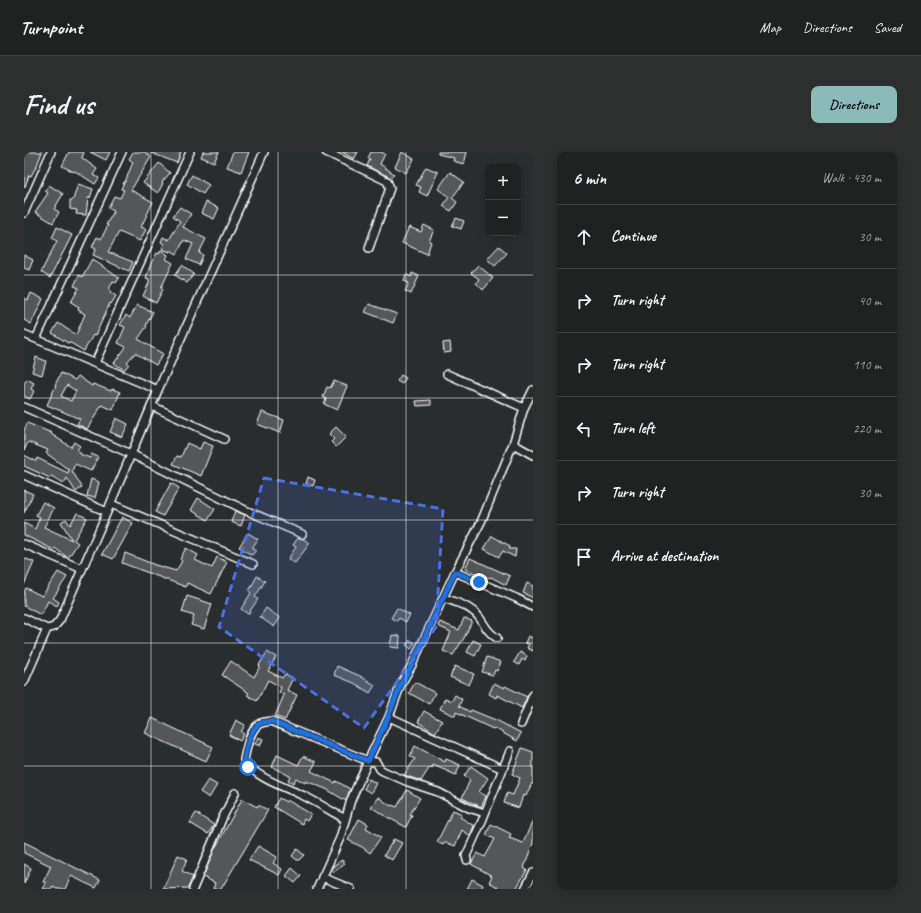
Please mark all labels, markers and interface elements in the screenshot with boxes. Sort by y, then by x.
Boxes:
text: Turnpoint [20,16,82,40]
text: Map [760,19,781,36]
text: Directions [803,19,852,36]
text: Saved [874,19,901,36]
button: Directions [811,86,897,123]
text: Find us [24,87,94,122]
map controls [485,164,521,236]
button: + [485,164,521,200]
text: 6 min [573,168,606,189]
text: Walk · 430 m [822,170,881,186]
button: − [485,200,521,236]
icon: ahead [573,226,595,248]
text: Continue [611,227,656,246]
text: 30 m [859,229,881,245]
icon: right [573,290,595,312]
text: Turn right [611,291,664,310]
text: 40 m [859,293,881,309]
icon: right [573,354,595,376]
text: Turn right [611,355,664,374]
text: 110 m [853,357,881,373]
icon: left [573,418,595,440]
text: Turn left [611,419,654,438]
text: 220 m [853,421,881,437]
icon: right [573,482,595,504]
text: Turn right [611,483,664,502]
text: 30 m [859,485,881,501]
icon: arrive [573,546,595,568]
text: Arrive at destination [611,547,718,566]
route end [470,573,488,591]
route start [239,758,257,776]

